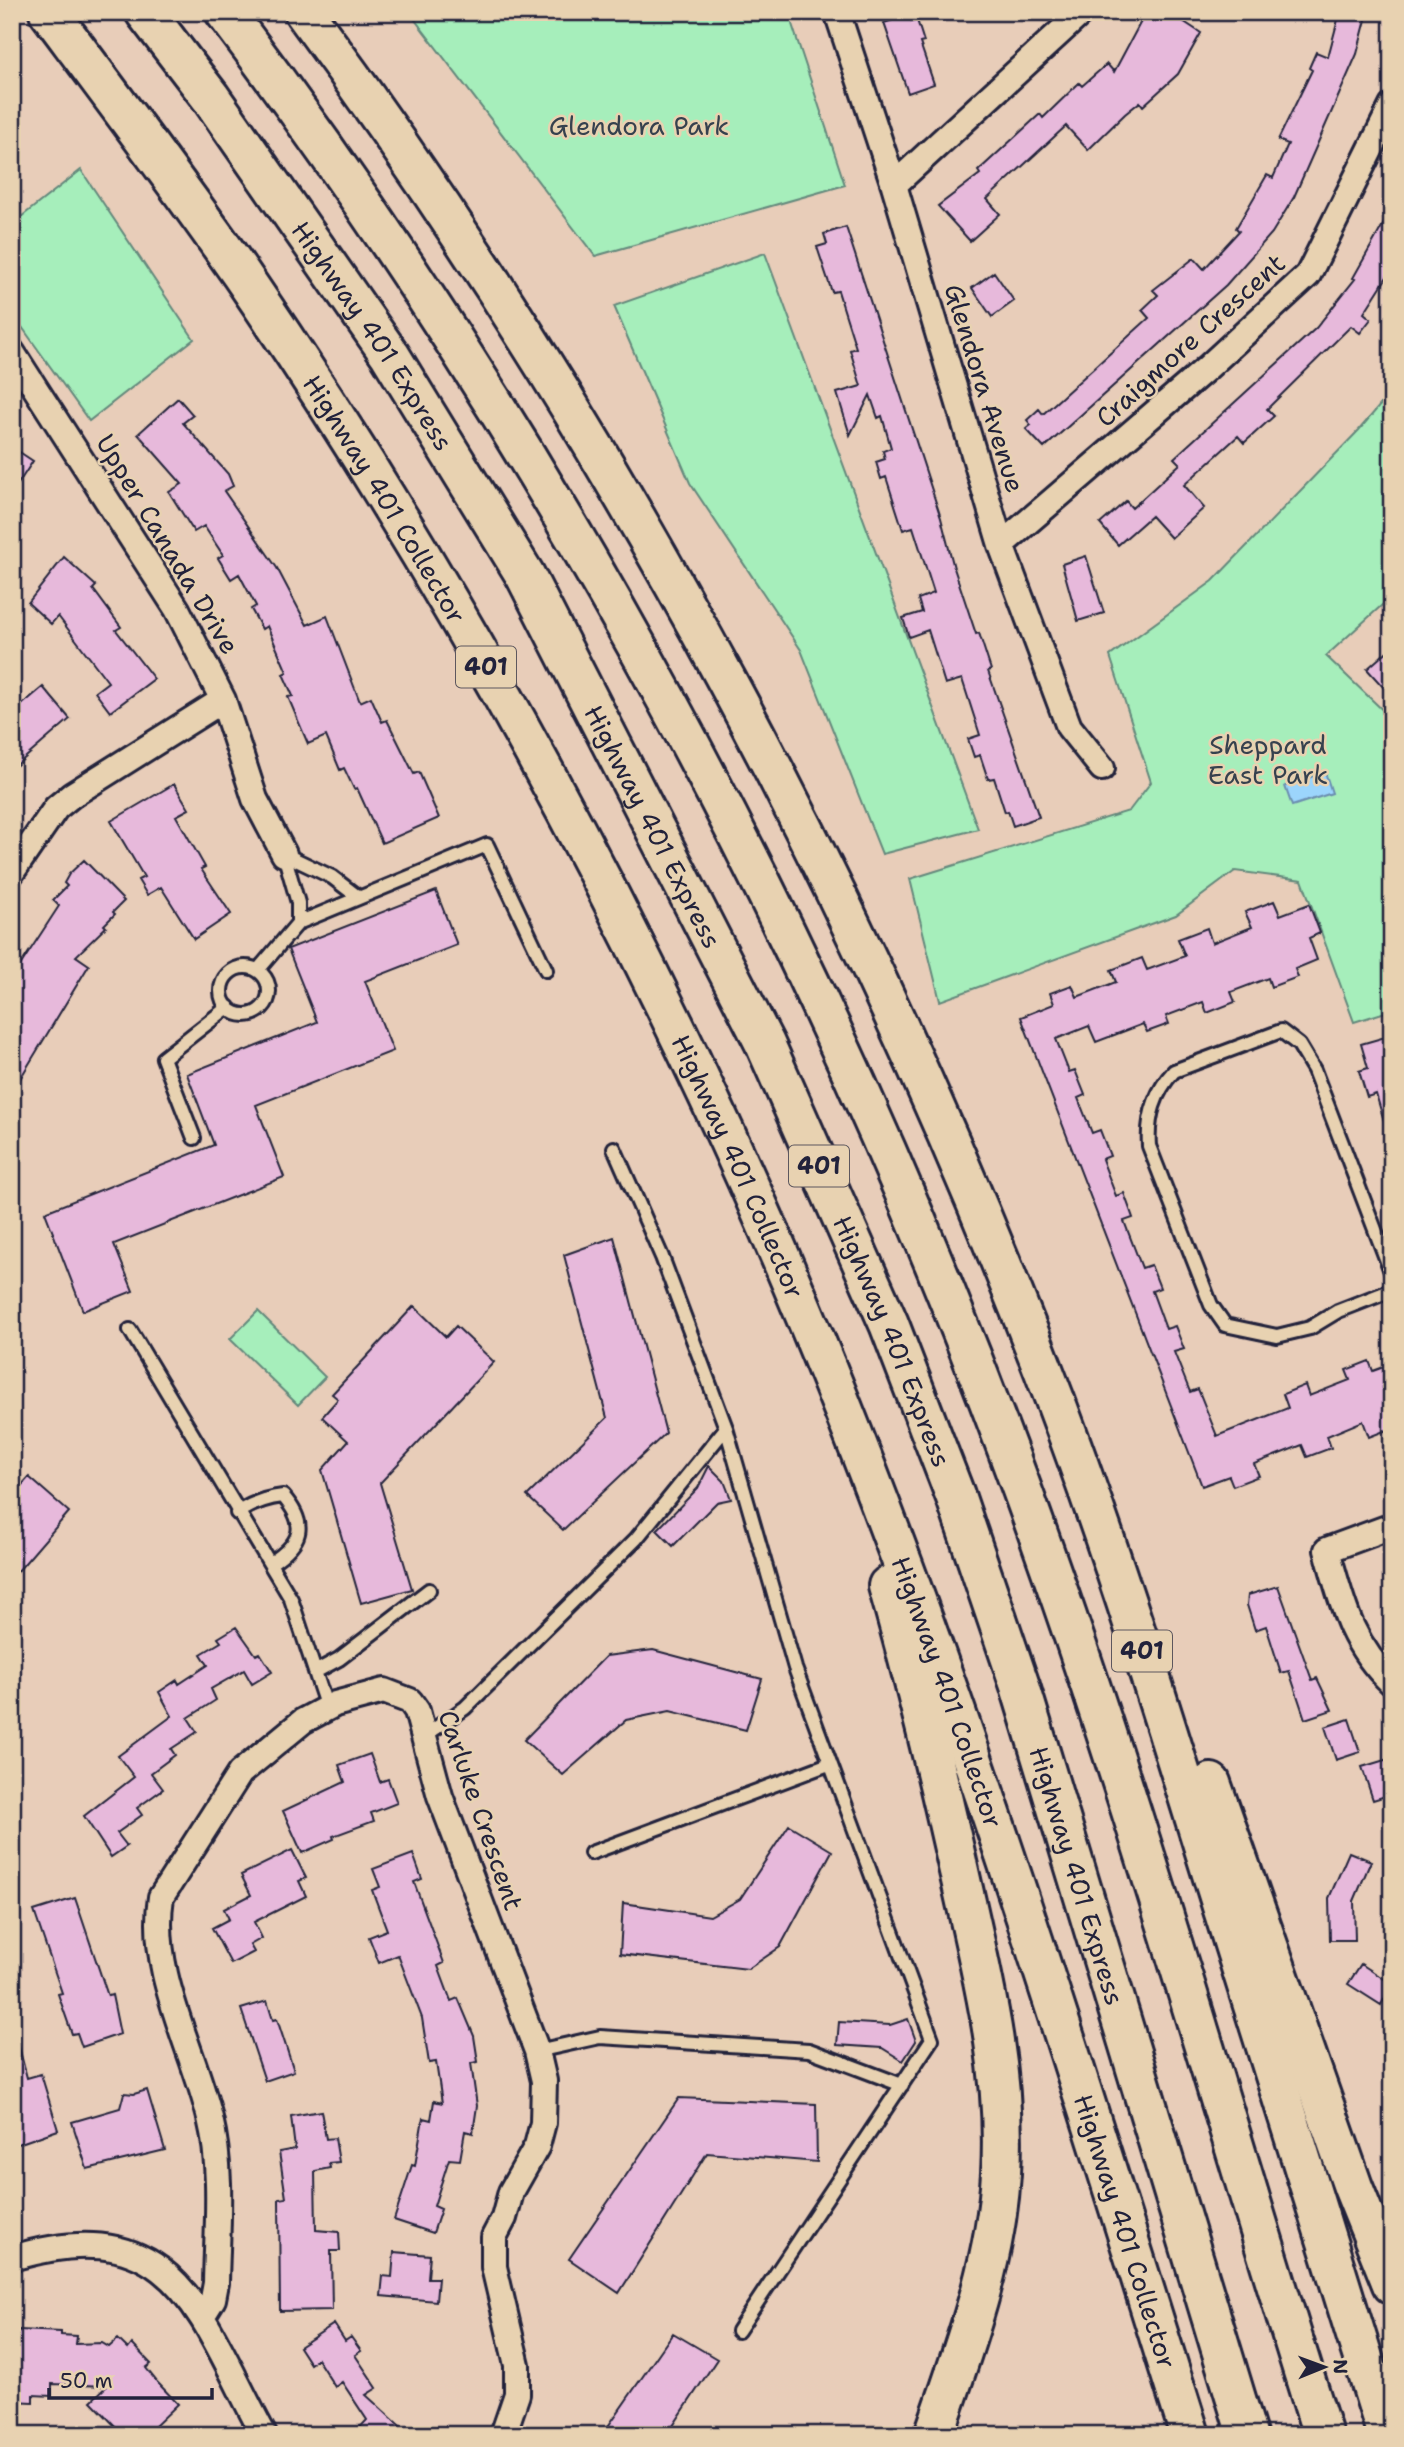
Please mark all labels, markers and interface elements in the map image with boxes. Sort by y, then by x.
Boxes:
park label: Glendora Park [549,108,729,143]
street label: Highway 401 Express [284,214,462,457]
street label: Craigmore Crescent [1088,246,1292,434]
street label: Glendora Avenue [937,279,1033,497]
street label: Highway 401 Collector [295,368,475,629]
street label: Upper Canada Drive [88,427,248,661]
road number: 401 [456,646,516,688]
street label: Highway 401 Express [577,699,730,954]
park label: Sheppard East Park [1208,727,1328,792]
street label: Highway 401 Collector [664,1029,813,1303]
road number: 401 [789,1146,849,1186]
street label: Highway 401 Express [826,1210,960,1472]
street label: Highway 401 Collector [884,1551,1012,1832]
road number: 401 [1112,1630,1172,1672]
street label: Carluke Crescent [430,1705,532,1915]
street label: Highway 401 Express [1022,1742,1133,2009]
street label: Highway 401 Collector [1066,2090,1186,2373]
north arrow [1288,2332,1358,2402]
scale bar [49,2356,212,2400]
text: N [1328,2359,1353,2374]
text: 50 m [60,2367,113,2395]

